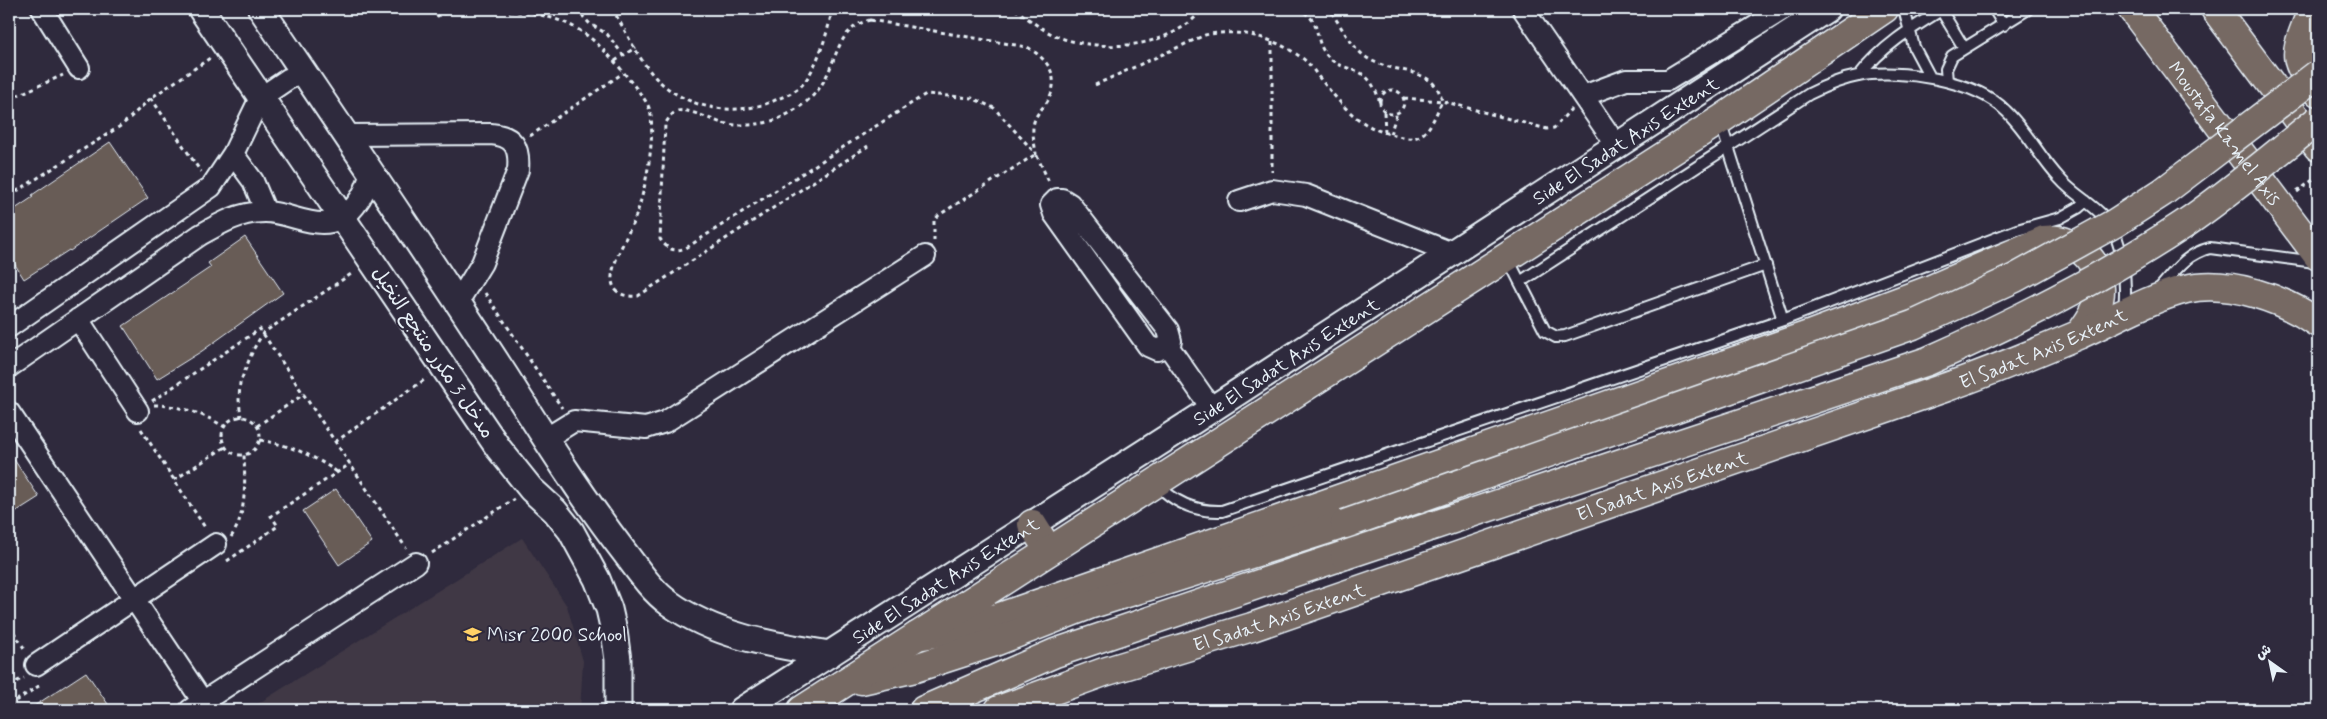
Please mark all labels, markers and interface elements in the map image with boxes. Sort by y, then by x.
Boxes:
street label: Moustafa Kamel Axis [2162,57,2286,211]
street label: Side El Sadat Axis Extent [1528,72,1724,211]
street label: مدخل 3 مكرر منتجع النخيل [366,262,500,444]
street label: Side El Sadat Axis Extent [1188,293,1384,432]
street label: El Sadat Axis Extent [1956,303,2131,395]
street label: El Sadat Axis Extent [1573,446,1751,528]
street label: Side El Sadat Axis Extent [847,512,1044,650]
street label: El Sadat Axis Extent [1190,578,1369,658]
place label: Misr 2000 School [487,623,627,648]
school or university icon: Misr 2000 School [463,624,483,644]
north arrow [2244,636,2294,686]
text: ش [2252,640,2275,664]

